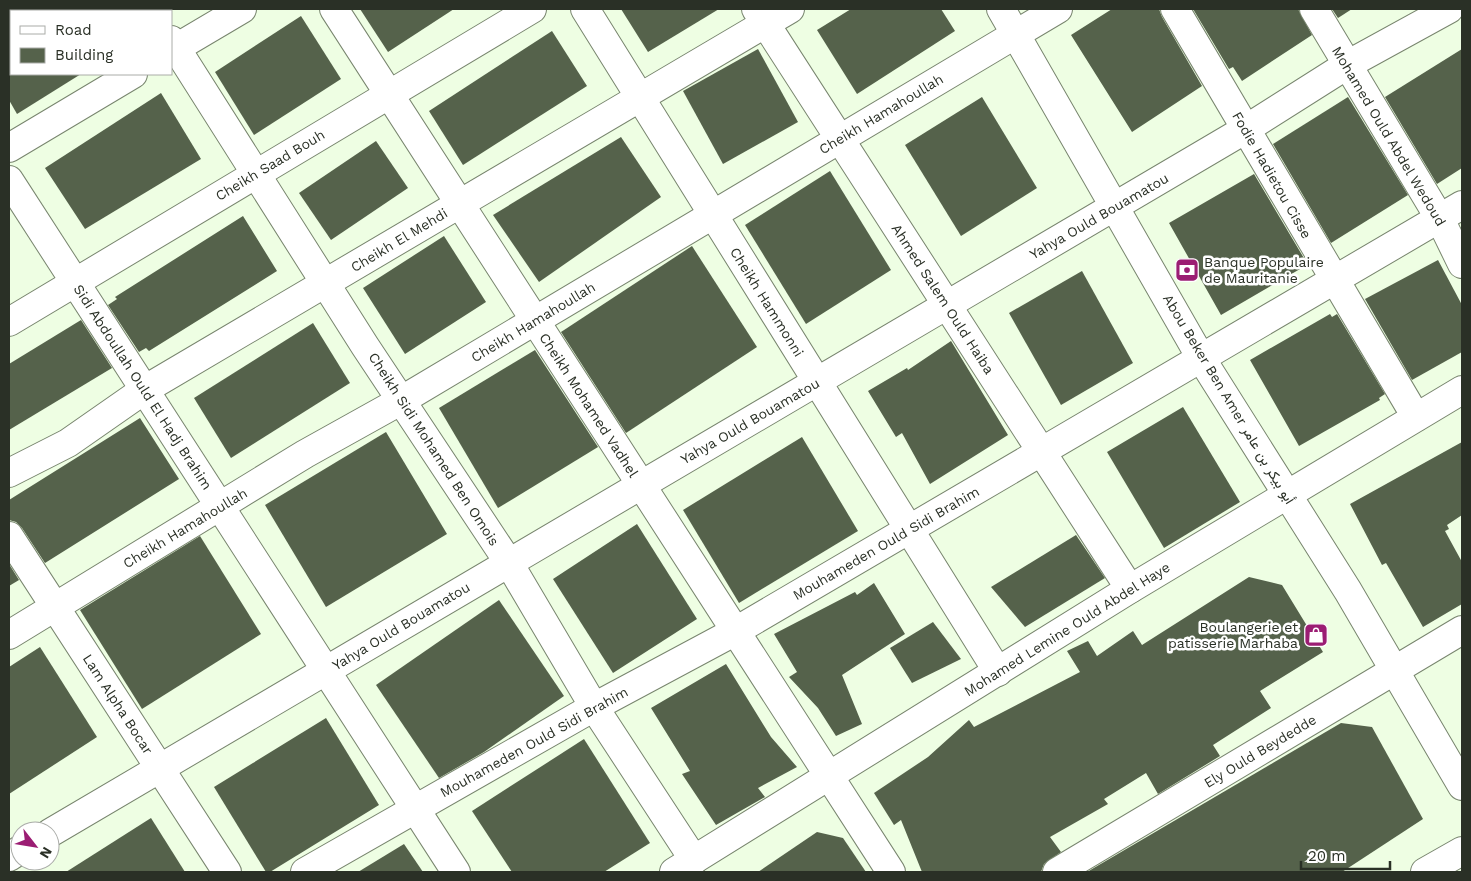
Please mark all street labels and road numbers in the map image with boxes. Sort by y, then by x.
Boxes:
street label: Mohamed Ould Abdel Wedoud [1329,43,1449,229]
street label: Cheikh Hamahoullah [816,71,946,157]
street label: Fodie Hadietou Cisse [1229,109,1315,241]
street label: Cheikh Saad Bouh [213,126,327,204]
street label: Yahya Ould Bouamatou [1027,170,1171,262]
street label: Cheikh El Mehdi [348,205,450,275]
street label: Ahmed Salem Ould Haiba [888,221,998,377]
street label: Cheikh Hammonni [727,244,807,360]
street label: Cheikh Hamahoullah [468,279,598,365]
street label: Sidi Abdoullah Ould El Hadj Brahim [71,281,215,493]
street label: Abou Beker Ben Amer أبو بيكر بن عامر [1159,291,1298,507]
street label: Cheikh Mohamed Vadhel [536,330,642,481]
street label: Cheikh Sidi Mohamed Ben Omois [365,349,503,549]
street label: Yahya Ould Bouamatou [678,375,822,467]
street label: Mouhameden Ould Sidi Brahim [790,483,982,603]
street label: Cheikh Hamahoullah [120,485,250,571]
street label: Mohamed Lemine Ould Abdel Haye [961,559,1173,699]
street label: Yahya Ould Bouamatou [329,579,473,673]
street label: Lam Alpha Bocar [80,651,157,757]
street label: Mouhameden Ould Sidi Brahim [437,684,631,800]
street label: Ely Ould Beydedde [1201,711,1319,791]

